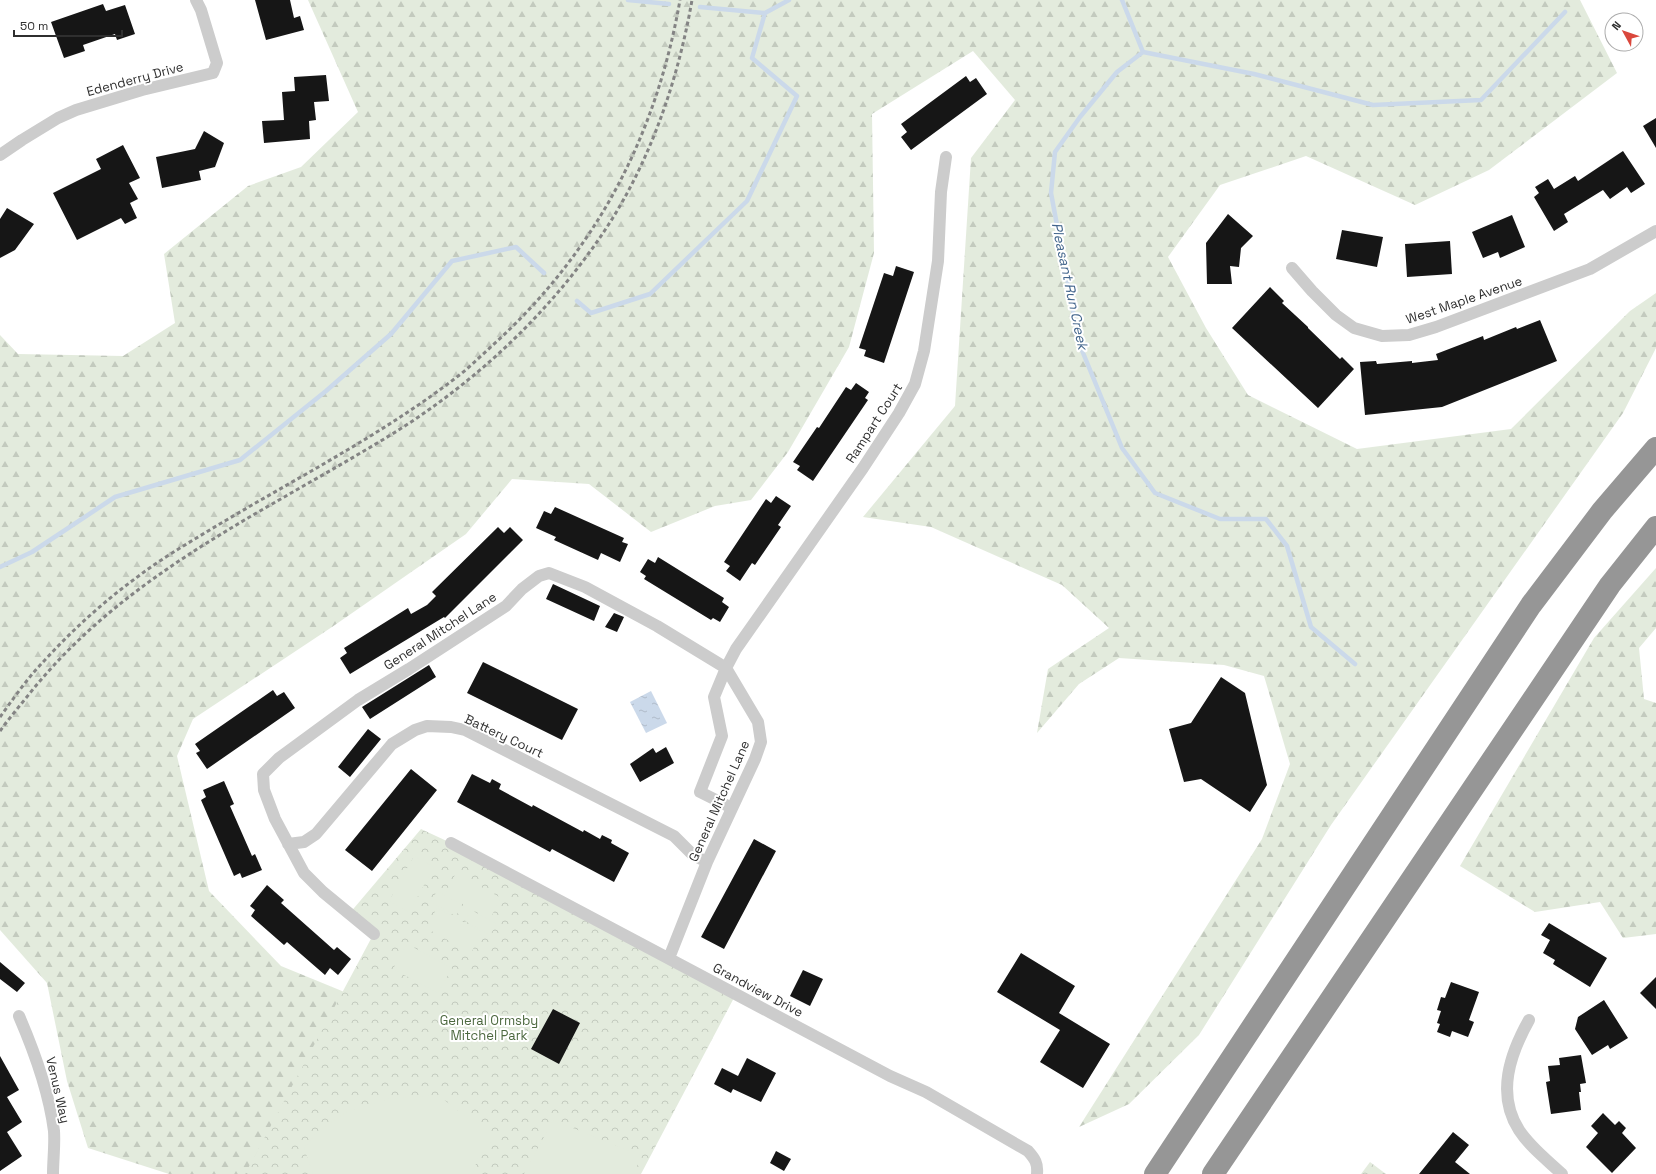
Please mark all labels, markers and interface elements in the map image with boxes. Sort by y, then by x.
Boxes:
scale bar [14,12,122,38]
north arrow [1604,12,1644,52]
text: 50 m [20,18,48,34]
text: N [1609,18,1624,33]
street label: Edenderry Drive [85,58,185,100]
water label: Pleasant Run Creek [1048,221,1093,353]
street label: West Maple Avenue [1404,272,1524,328]
street label: Rampart Court [842,380,906,466]
street label: General Mitchel Lane [380,588,500,674]
street label: Battery Court [462,710,546,762]
street label: General Mitchel Lane [685,738,753,864]
street label: Grandview Drive [710,959,806,1021]
park label: General Ormsby Mitchel Park [440,1012,538,1044]
street label: Venus Way [42,1055,74,1125]

